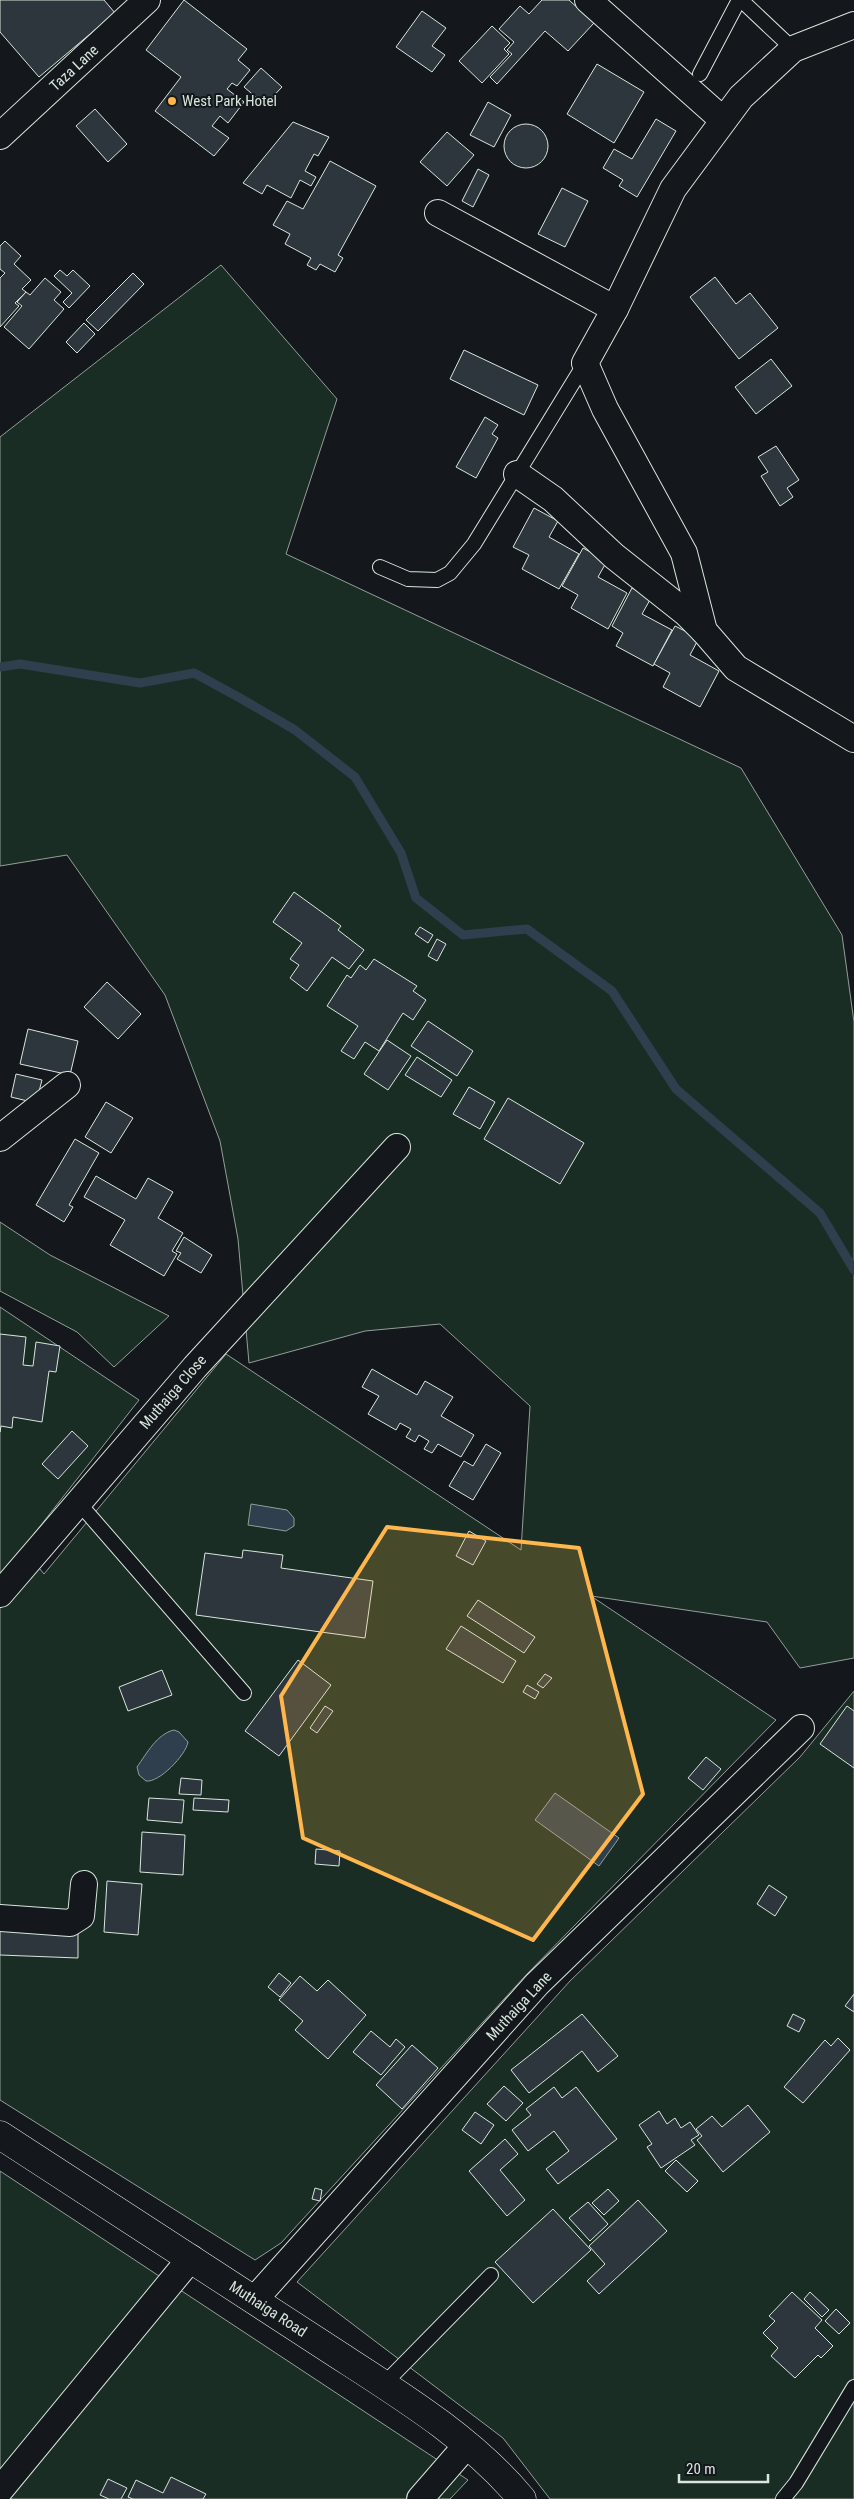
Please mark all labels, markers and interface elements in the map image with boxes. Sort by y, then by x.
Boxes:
street label: Taza Lane [46,41,102,95]
place label: West Park Hotel [182,92,277,110]
marker: West Park Hotel [166,95,178,107]
street label: Muthaiga Close [136,1351,210,1433]
street label: Muthaiga Lane [483,1968,555,2044]
street label: Muthaiga Road [226,2277,310,2341]
scale bar [679,2452,768,2484]
text: 20 m [686,2460,716,2478]

